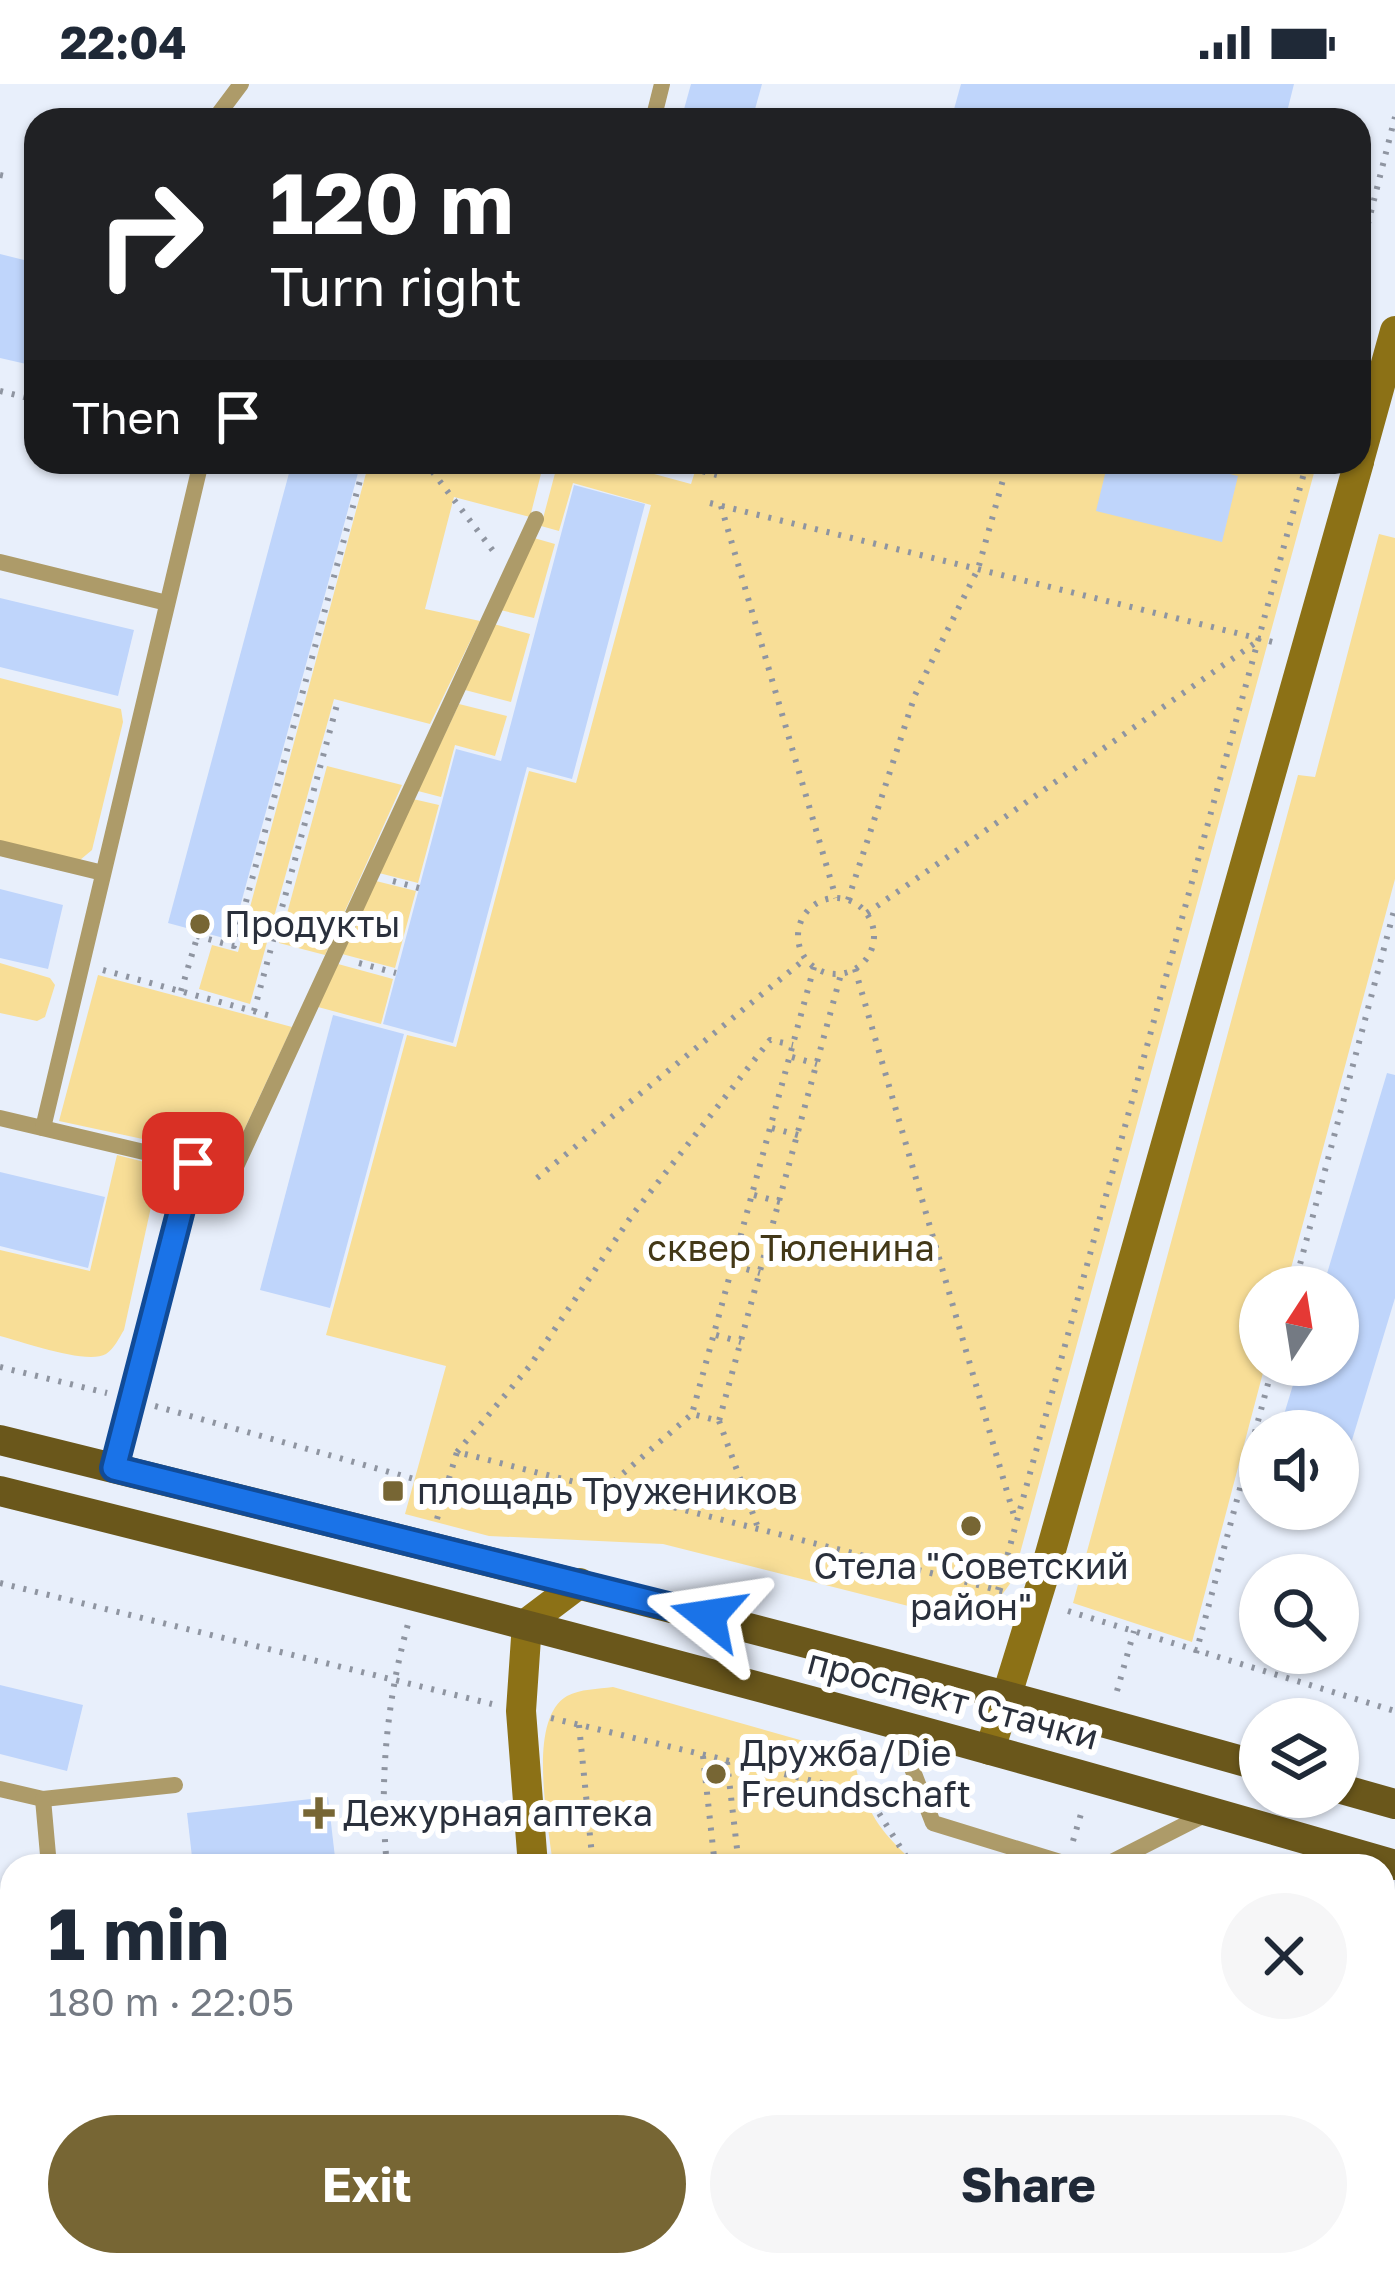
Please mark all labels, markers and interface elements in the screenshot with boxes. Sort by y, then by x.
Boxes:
text: 22:04 [60,15,187,69]
text: 120 m [270,152,514,252]
icon: right [72,156,228,312]
text: Turn right [270,253,522,318]
icon: arrive [205,384,271,450]
text: Then [72,390,181,444]
place label: Продукты [224,902,401,945]
marker: Продукты [187,911,213,937]
pin [142,1112,244,1214]
icon: arrive [160,1130,226,1196]
park label: сквер Тюленина [647,1226,935,1269]
north arrow [1239,1266,1359,1386]
map controls [1239,1266,1359,1818]
button: sound [1239,1410,1359,1530]
place label: площадь Тружеников [417,1469,798,1512]
marker: площадь Тружеников [380,1478,406,1504]
marker: Стела "Советский район" [958,1513,984,1539]
place label: Стела "Советский район" [813,1544,1129,1628]
position arrow [645,1553,771,1679]
button: search [1239,1554,1359,1674]
street label: проспект Стачки [803,1639,1103,1758]
button: layers [1239,1698,1359,1818]
place label: Дружба/Die Freundschaft [740,1731,971,1815]
marker: Дружба/Die Freundschaft [703,1761,729,1787]
place label: Дежурная аптека [343,1791,653,1834]
marker: Дежурная аптека [306,1800,332,1826]
text: 1 min [48,1889,229,1976]
button: close [1221,1893,1347,2019]
text: 180 m · 22:05 [48,1978,294,2025]
button: Exit [48,2115,686,2253]
button: Share [710,2115,1347,2253]

